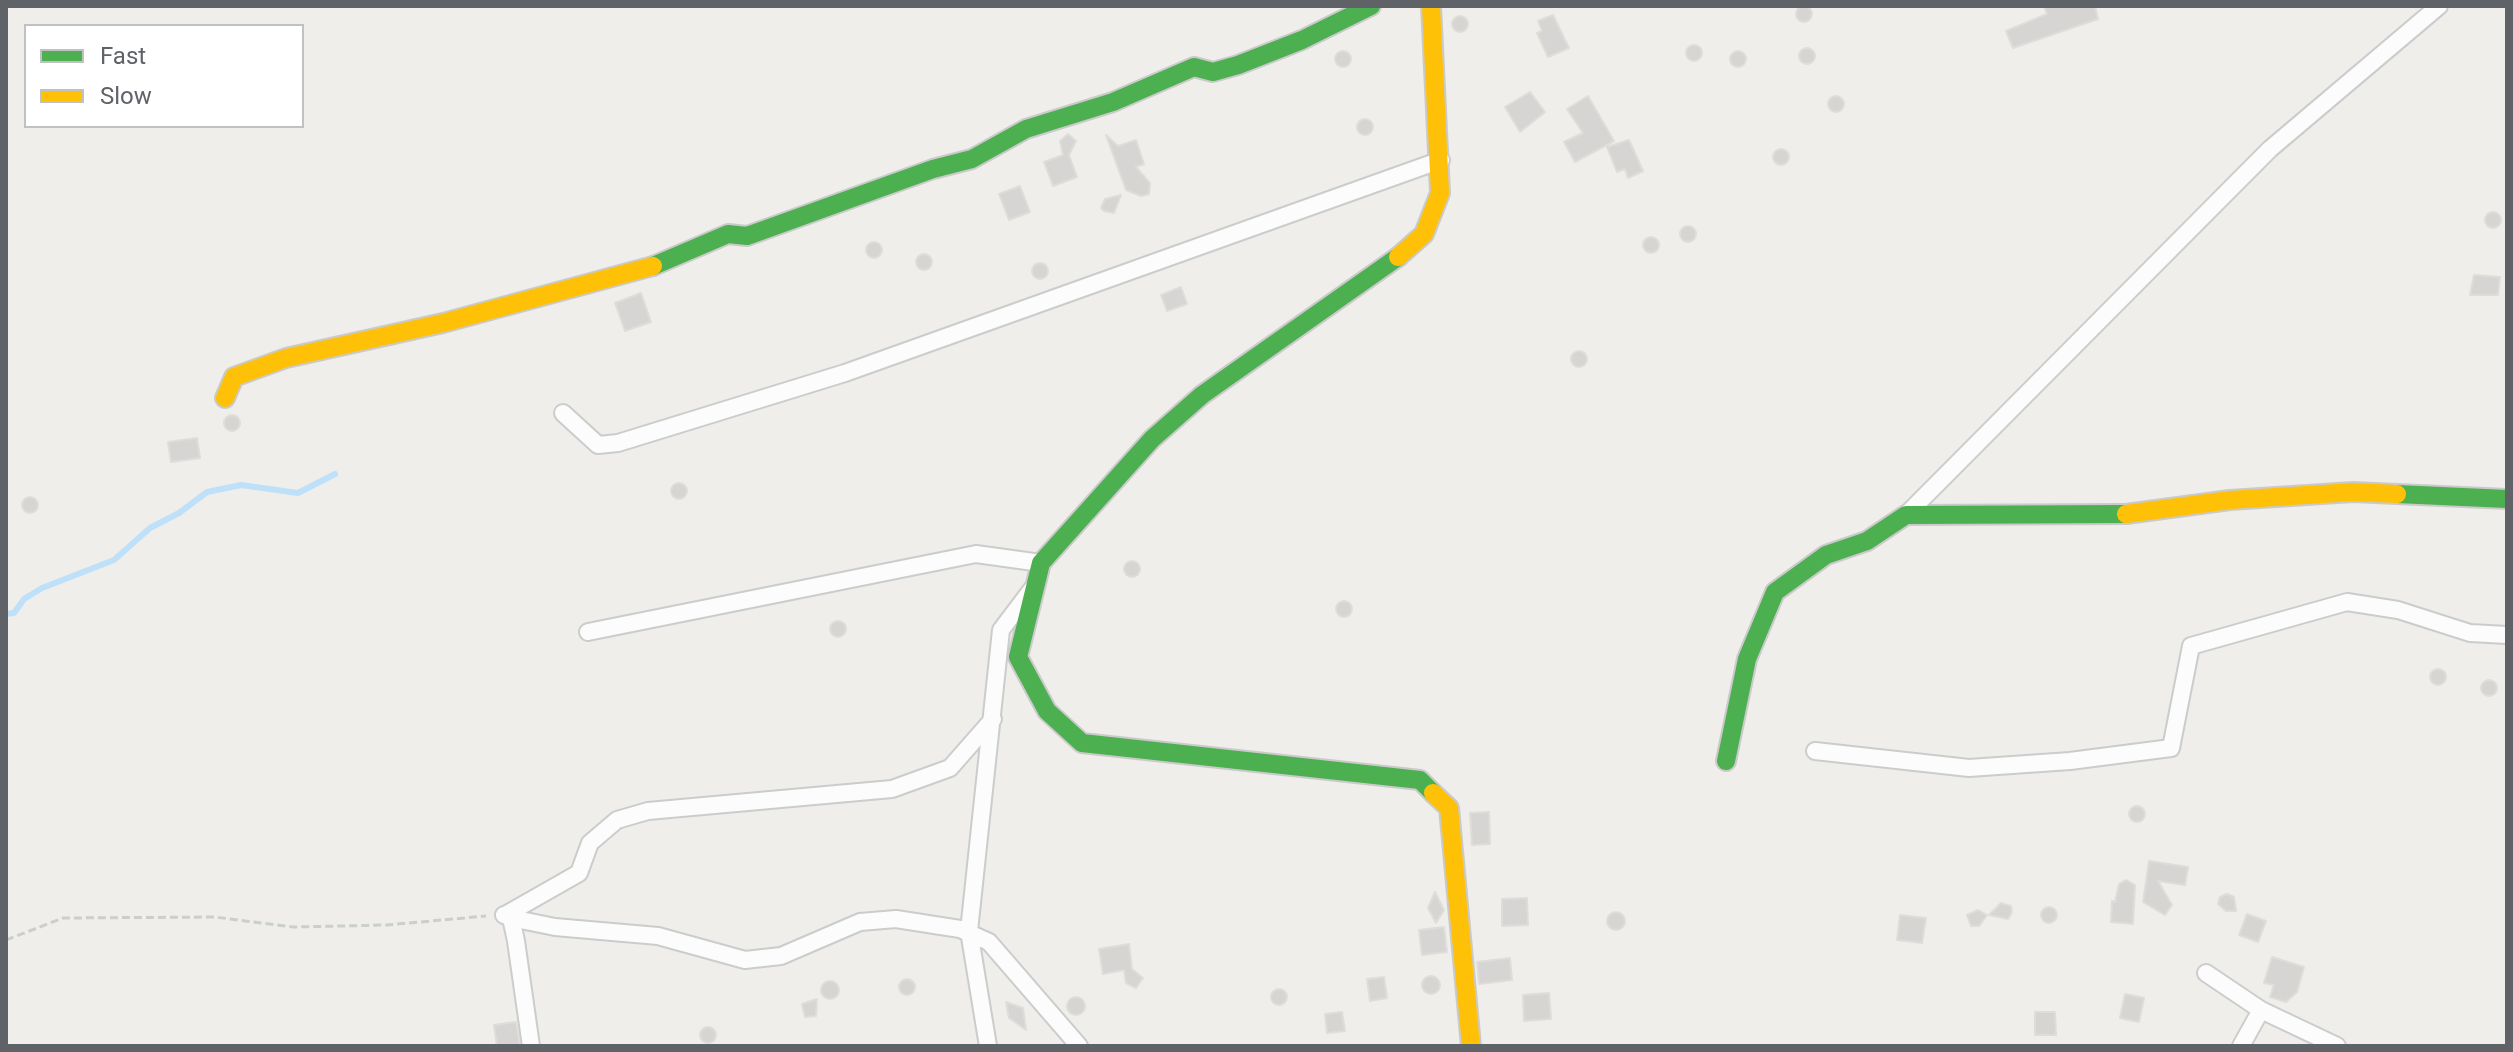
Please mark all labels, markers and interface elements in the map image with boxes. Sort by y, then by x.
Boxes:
legend [24,24,304,128]
text: Fast [100,42,146,70]
text: Slow [100,82,152,110]

